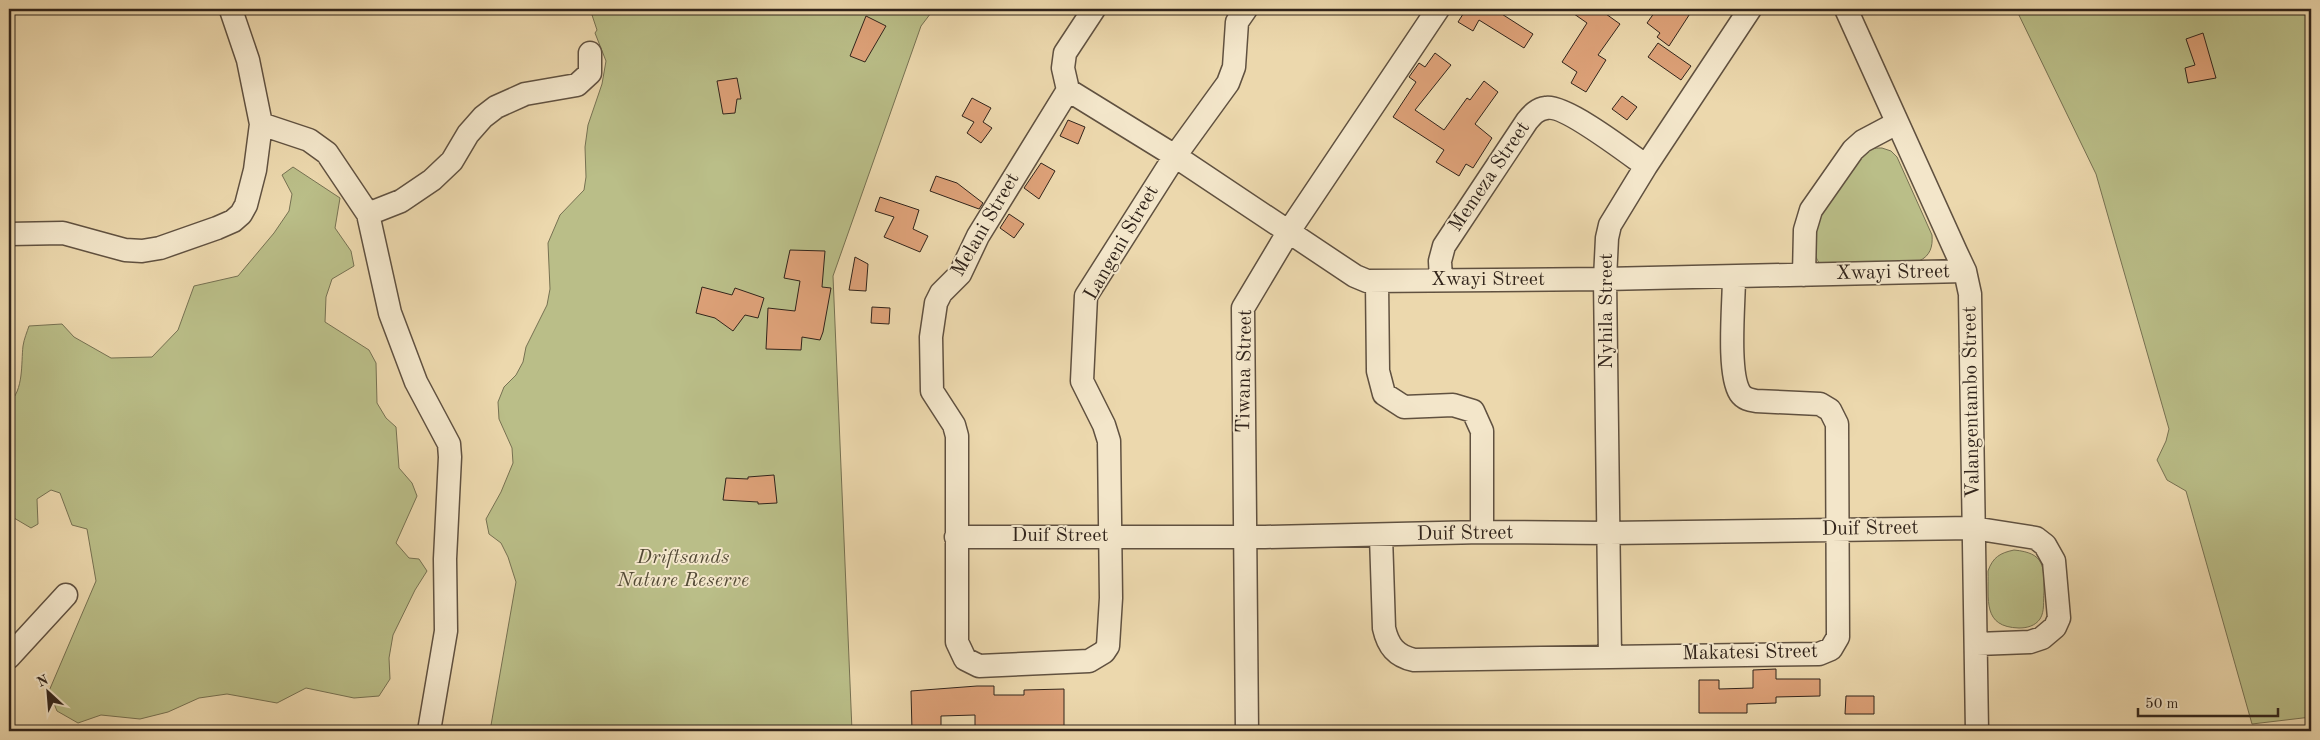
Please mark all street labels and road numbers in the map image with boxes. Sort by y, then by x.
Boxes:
street label: Memeza Street [1446,118,1534,236]
street label: Melani Street [948,170,1024,280]
street label: Langeni Street [1081,182,1163,304]
street label: Nyhila Street [1597,253,1617,369]
street label: Xwayi Street [1836,262,1950,284]
street label: Xwayi Street [1431,270,1545,290]
street label: Valangentambo Street [1960,306,1984,498]
street label: Tiwana Street [1234,309,1256,433]
street label: Duif Street [1821,518,1919,540]
street label: Duif Street [1416,523,1514,545]
street label: Duif Street [1012,526,1108,546]
street label: Makatesi Street [1682,642,1818,664]

